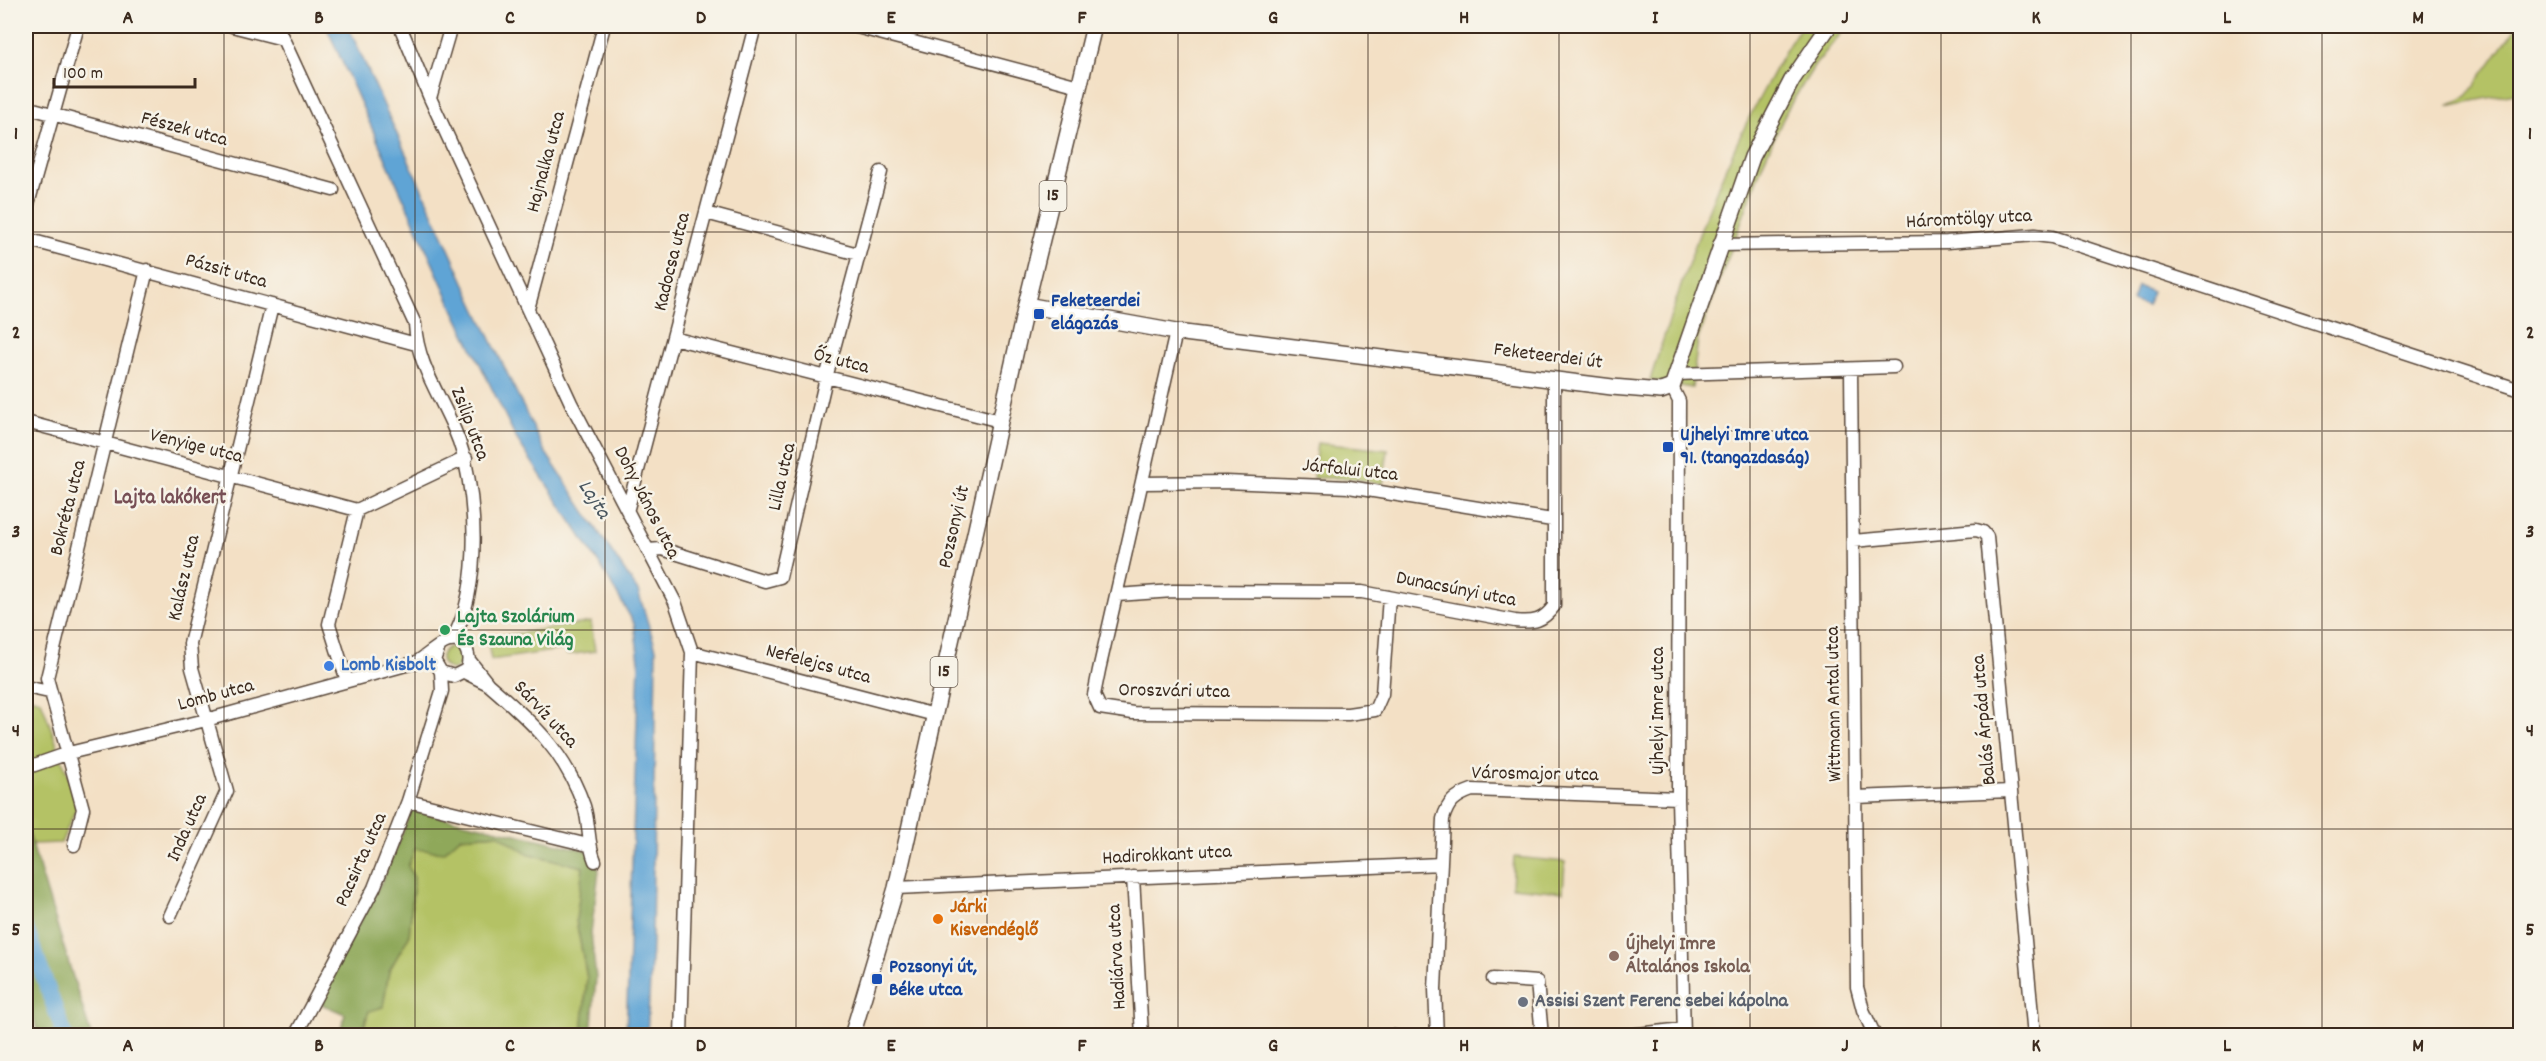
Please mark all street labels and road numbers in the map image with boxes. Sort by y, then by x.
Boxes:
street label: Fészek utca [138,105,231,155]
street label: Hajnalka utca [520,108,574,216]
road number: 15 [1040,181,1066,211]
street label: Háromtölgy utca [1905,203,2033,237]
street label: Kadocsa utca [647,209,699,314]
street label: Pázsit utca [182,247,271,297]
street label: Feketeerdei út [1492,336,1604,378]
street label: Őz utca [810,342,872,383]
street label: Zsilip utca [442,383,496,465]
street label: Venyige utca [147,422,246,472]
street label: Lilla utca [762,440,805,514]
street label: Dohy János utca [606,442,687,565]
street label: Járfalui utca [1301,452,1400,490]
street label: Bokréta utca [44,457,95,559]
street label: Pozsonyi út [932,483,978,571]
street label: Kalász utca [162,532,209,624]
street label: Dunacsúnyi utca [1394,565,1519,615]
street label: Wittmann Antal utca [1820,625,1850,782]
street label: Nefelejcs utca [762,638,874,693]
street label: Ujhelyi Imre utca [1645,646,1673,775]
street label: Balás Árpád utca [1965,653,2005,786]
road number: 15 [930,657,958,687]
street label: Lomb utca [175,672,258,720]
street label: Sárvíz utca [506,675,584,756]
street label: Oroszvári utca [1118,677,1230,707]
street label: Városmajor utca [1471,760,1599,790]
street label: Inda utca [161,789,216,867]
street label: Pacsirta utca [329,808,396,912]
street label: Hadirokkant utca [1102,839,1233,873]
street label: Hadiárva utca [1101,903,1135,1011]

